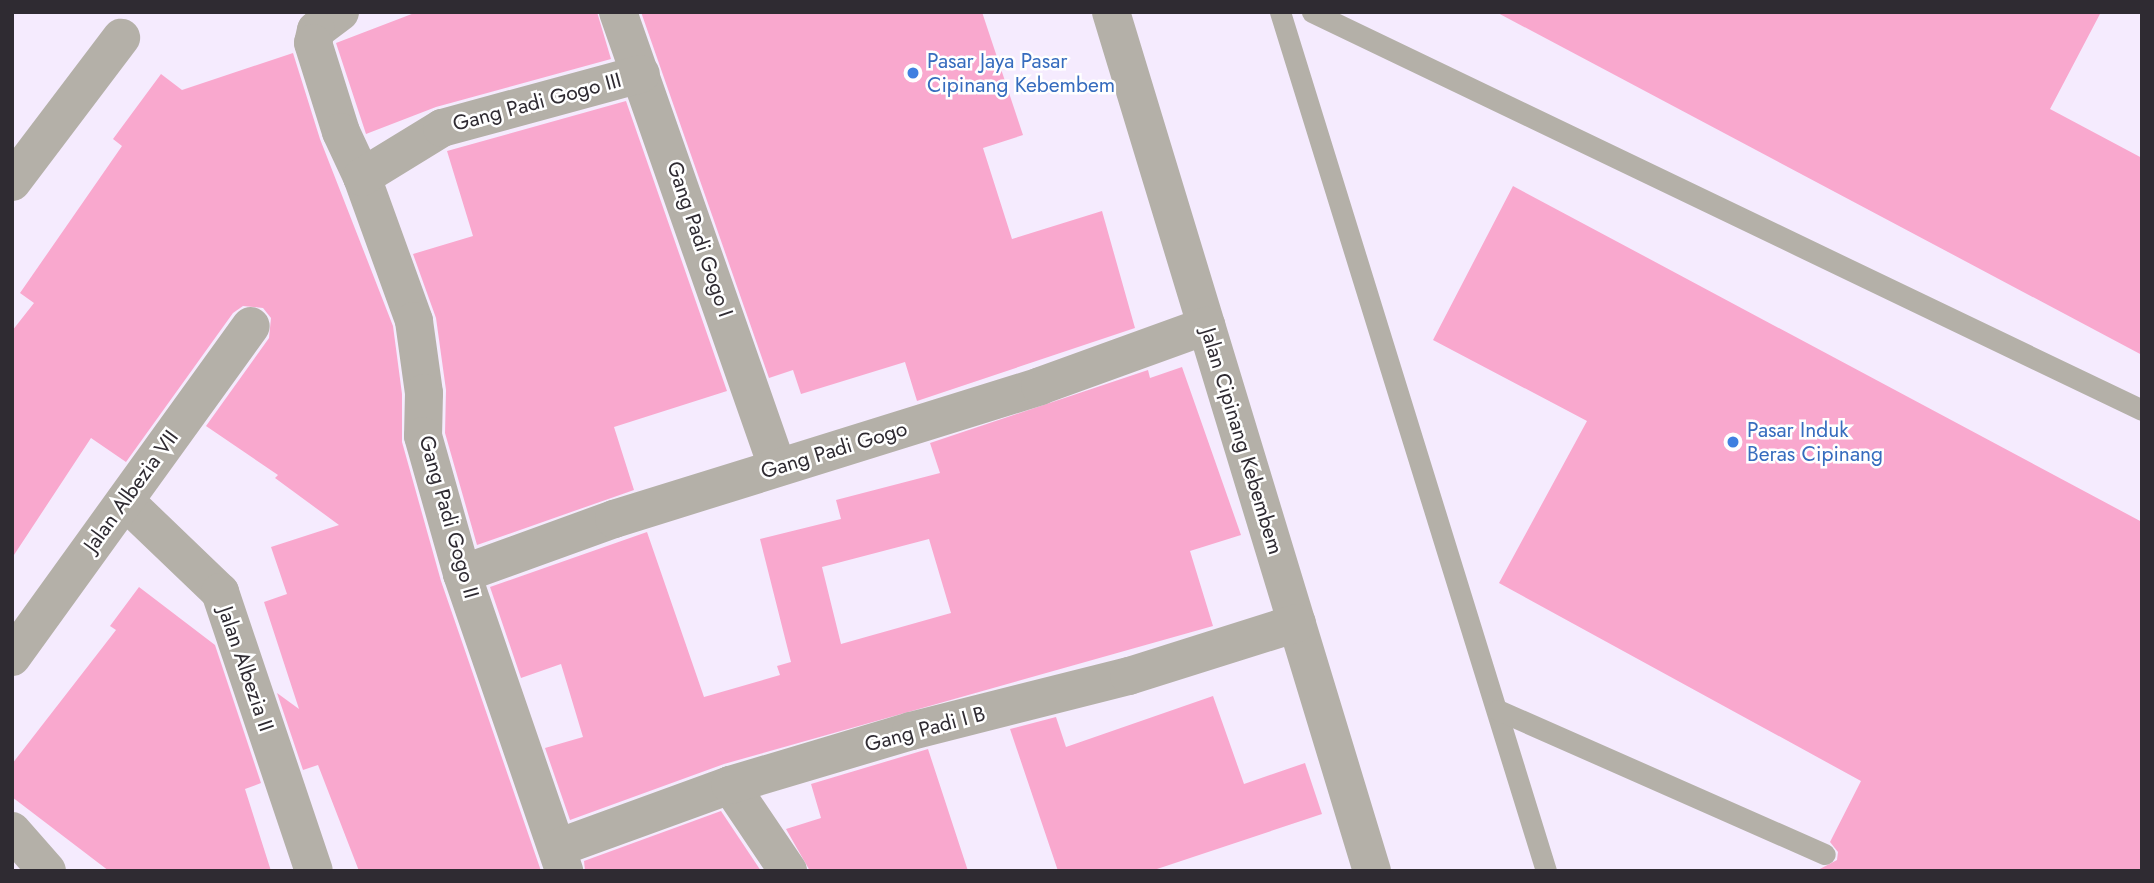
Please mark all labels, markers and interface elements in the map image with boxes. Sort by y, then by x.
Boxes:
place label: Pasar Jaya Pasar Cipinang Kebembem [927,48,1115,98]
marker: Pasar Jaya Pasar Cipinang Kebembem [905,65,921,81]
street label: Gang Padi Gogo III [450,67,624,137]
street label: Gang Padi Gogo I [662,158,738,320]
street label: Jalan Cipinang Kebembem [1196,325,1288,557]
street label: Gang Padi Gogo [758,416,910,484]
place label: Pasar Induk Beras Cipinang [1747,417,1883,467]
street label: Jalan Albezia VII [78,425,184,557]
street label: Gang Padi Gogo II [414,433,484,601]
marker: Pasar Induk Beras Cipinang [1725,434,1741,450]
street label: Jalan Albezia II [213,603,279,735]
street label: Gang Padi I B [862,701,988,757]

